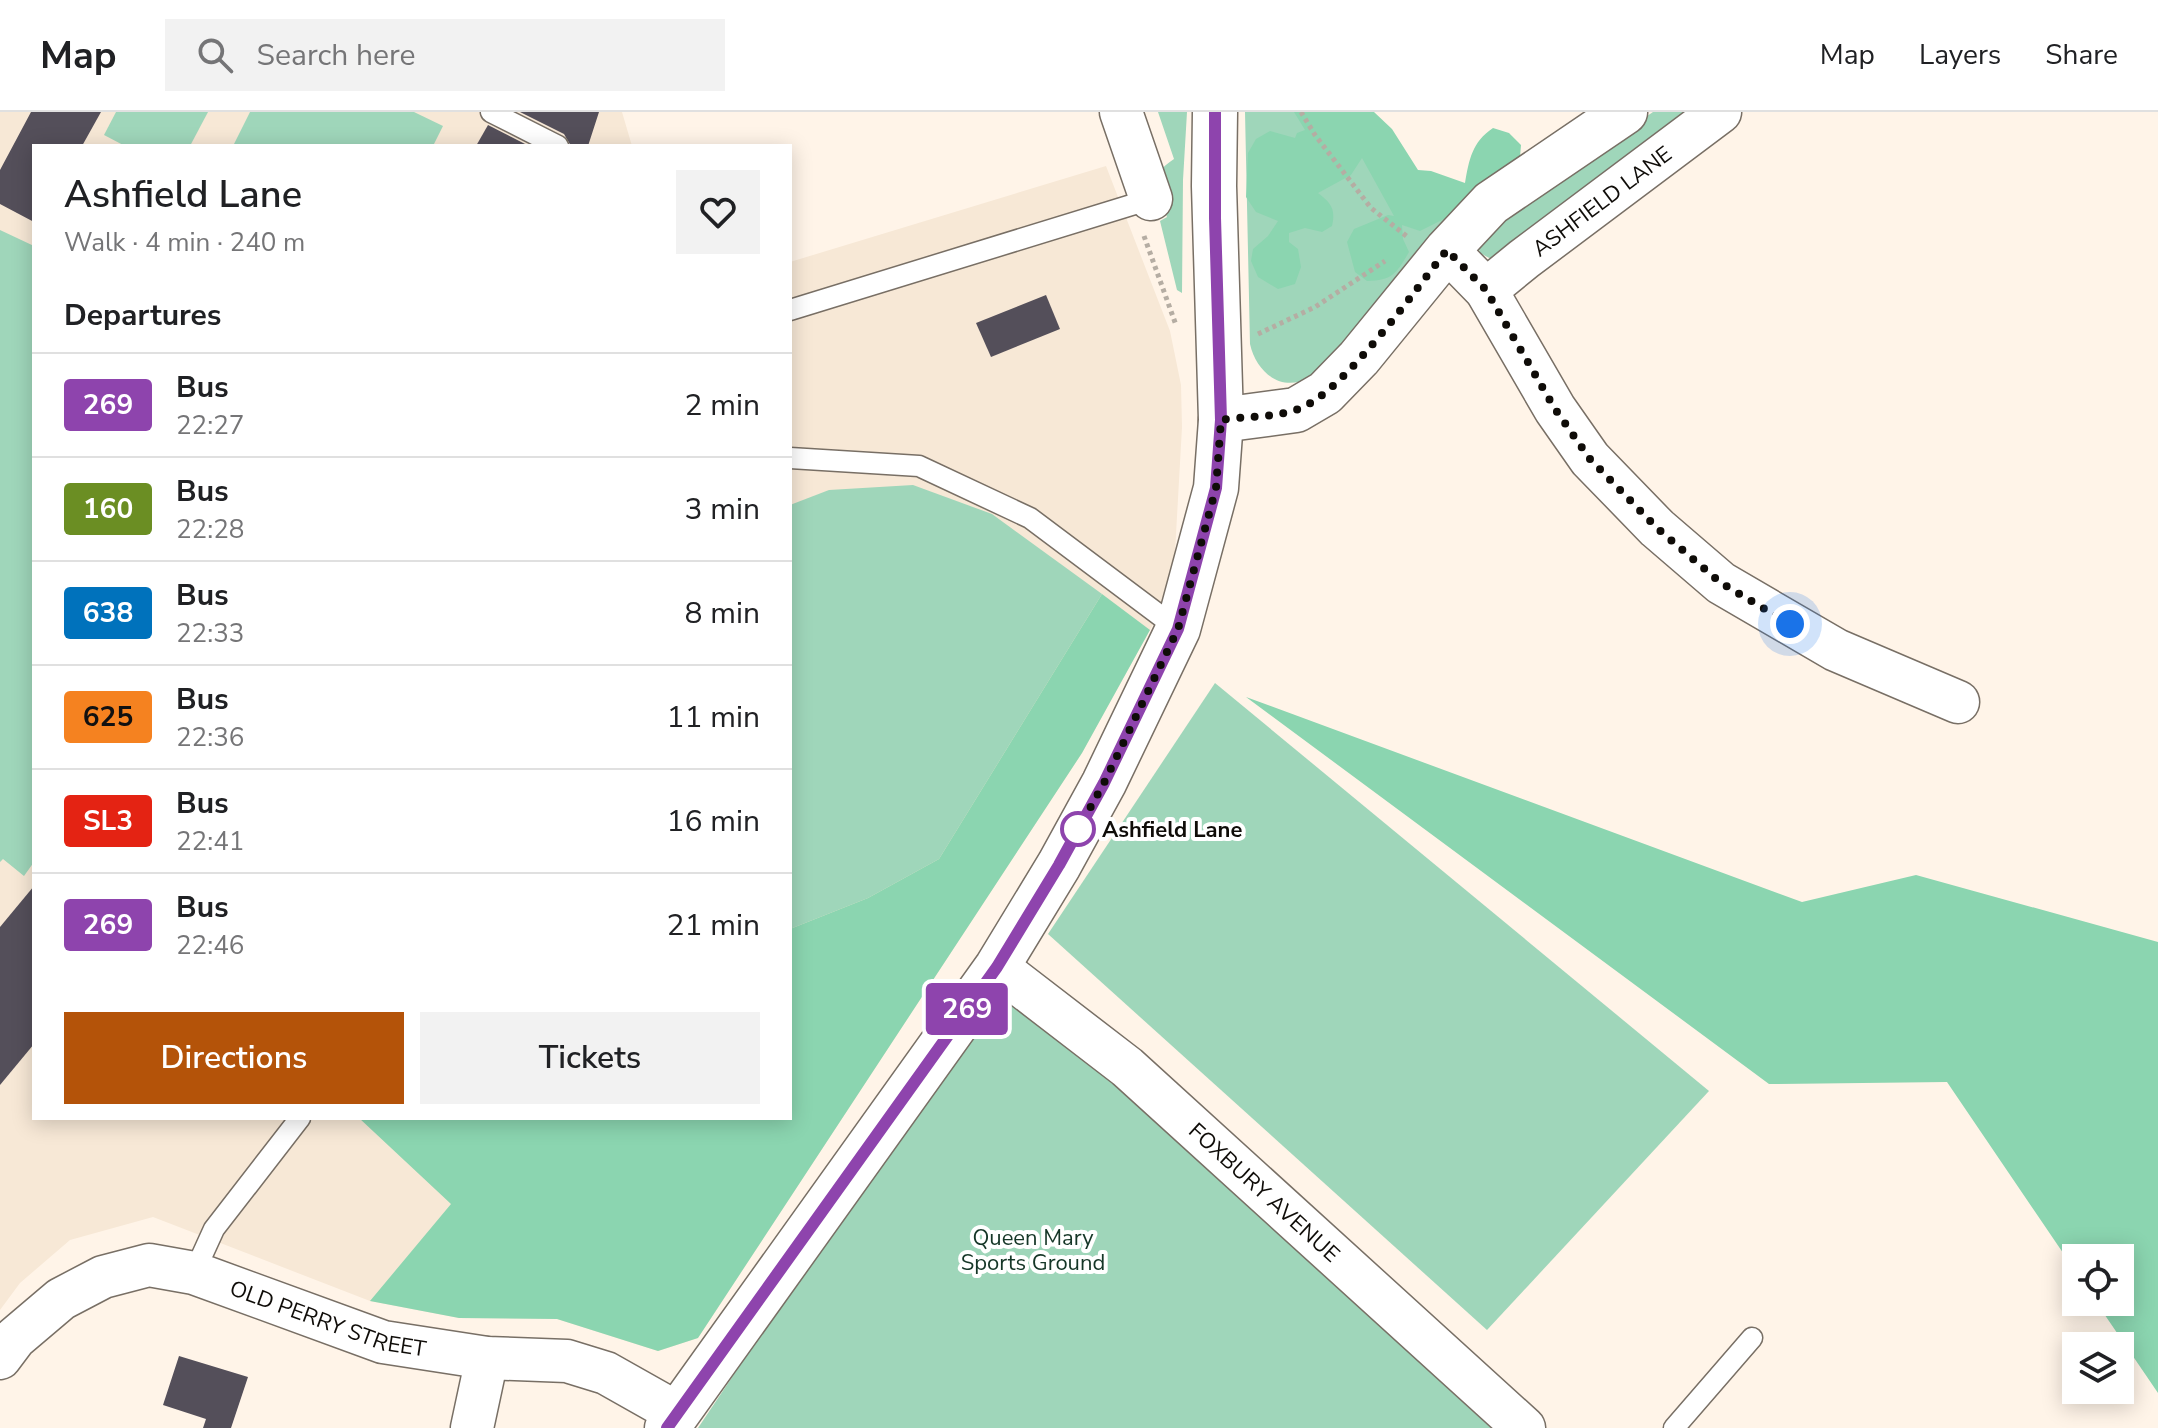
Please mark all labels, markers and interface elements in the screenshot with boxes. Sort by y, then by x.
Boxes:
search box [165,19,725,91]
text: Map [40,30,117,81]
icon: search [193,33,237,77]
text: Search here [257,35,416,76]
text: Map [1820,36,1875,74]
text: Layers [1919,36,2001,74]
text: Share [2045,36,2118,74]
street label: ASHFIELD LANE [1526,139,1678,264]
text: Ashfield Lane [64,169,302,220]
button: heart [676,170,760,254]
text: Walk · 4 min · 240 m [64,225,305,260]
text: Departures [64,295,221,336]
text: Bus [176,367,229,408]
text: 2 min [685,385,760,426]
text: 269 [83,386,133,424]
text: 22:27 [176,408,244,443]
text: Bus [176,471,229,512]
text: 3 min [685,489,760,530]
text: 160 [83,490,133,528]
text: 22:28 [176,512,244,547]
text: Bus [176,575,229,616]
text: 8 min [685,593,760,634]
text: 638 [83,594,133,632]
your location [1770,604,1810,644]
text: 22:33 [176,616,244,651]
text: Bus [176,679,229,720]
text: 11 min [667,697,760,738]
text: 625 [83,698,133,736]
text: 22:36 [176,720,244,755]
text: Bus [176,783,229,824]
text: 16 min [667,801,760,842]
text: SL3 [83,802,133,840]
marker: Ashfield Lane [1061,812,1095,846]
place label: Ashfield Lane [1102,815,1242,845]
text: 22:41 [176,824,244,859]
text: Bus [176,887,229,928]
text: 21 min [667,905,760,946]
text: 269 [83,906,133,944]
text: 22:46 [176,928,244,963]
line badge: 269 [921,983,1013,1035]
text: 269 [942,990,992,1028]
button: Directions [64,1012,404,1104]
button: Tickets [420,1012,760,1104]
street label: FOXBURY AVENUE [1182,1116,1346,1269]
park label: Queen Mary Sports Ground [961,1223,1105,1278]
map controls [2062,1244,2134,1404]
button: locate [2062,1244,2134,1316]
street label: OLD PERRY STREET [225,1273,429,1365]
button: layers [2062,1332,2134,1404]

